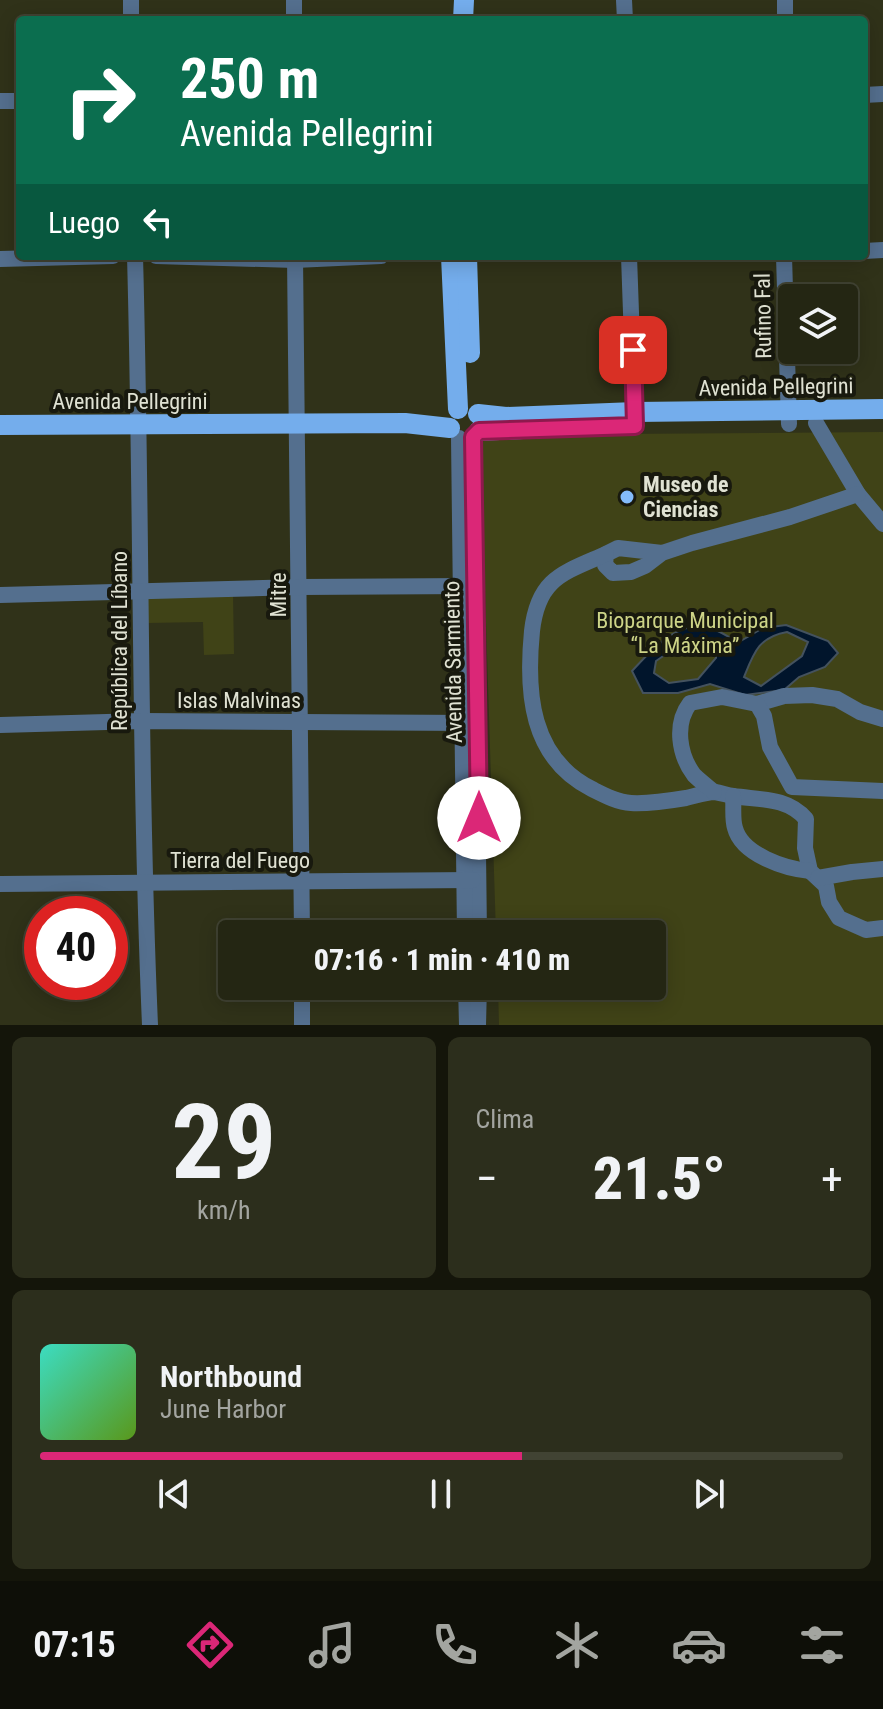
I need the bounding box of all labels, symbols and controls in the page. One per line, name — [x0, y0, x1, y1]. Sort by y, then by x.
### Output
text: 250 m — [180, 46, 319, 112]
icon: right — [48, 48, 152, 152]
text: Avenida Pellegrini — [180, 113, 434, 155]
icon: left — [136, 200, 180, 244]
text: Luego — [48, 205, 120, 240]
street label: Rufino Fal — [750, 273, 776, 359]
map controls — [778, 284, 858, 364]
button: layers — [778, 284, 858, 364]
pin — [599, 316, 667, 384]
icon: arrive — [611, 328, 655, 372]
street label: Avenida Pellegrini — [698, 373, 854, 401]
street label: Avenida Pellegrini — [52, 389, 208, 414]
place label: Museo de Ciencias — [643, 472, 728, 522]
marker: Museo de Ciencias — [618, 488, 636, 506]
street label: República del Líbano — [107, 551, 132, 731]
street label: Mitre — [266, 573, 291, 618]
street label: Avenida Sarmiento — [439, 581, 467, 743]
park label: Bioparque Municipal “La Máxima” — [596, 608, 774, 658]
street label: Islas Malvinas — [177, 688, 301, 713]
position arrow — [437, 776, 521, 860]
street label: Tierra del Fuego — [170, 848, 310, 873]
speed limit sign: 40 — [24, 896, 128, 1000]
text: 07:16 · 1 min · 410 m — [314, 942, 570, 977]
text: 29 — [171, 1082, 276, 1203]
text: Clima — [476, 1104, 534, 1134]
text: 21.5° — [593, 1143, 726, 1214]
text: − — [476, 1153, 498, 1205]
text: + — [821, 1153, 843, 1205]
text: km/h — [197, 1195, 251, 1225]
text: Northbound — [160, 1359, 302, 1394]
text: June Harbor — [160, 1394, 286, 1424]
icon: previous — [152, 1472, 196, 1516]
icon: pause — [419, 1472, 463, 1516]
icon: next — [687, 1472, 731, 1516]
icon: directions — [182, 1617, 238, 1673]
icon: music — [304, 1617, 360, 1673]
icon: phone — [427, 1617, 483, 1673]
icon: climate — [549, 1617, 605, 1673]
icon: car — [671, 1617, 727, 1673]
icon: filters — [794, 1617, 850, 1673]
text: 07:15 — [33, 1624, 116, 1666]

